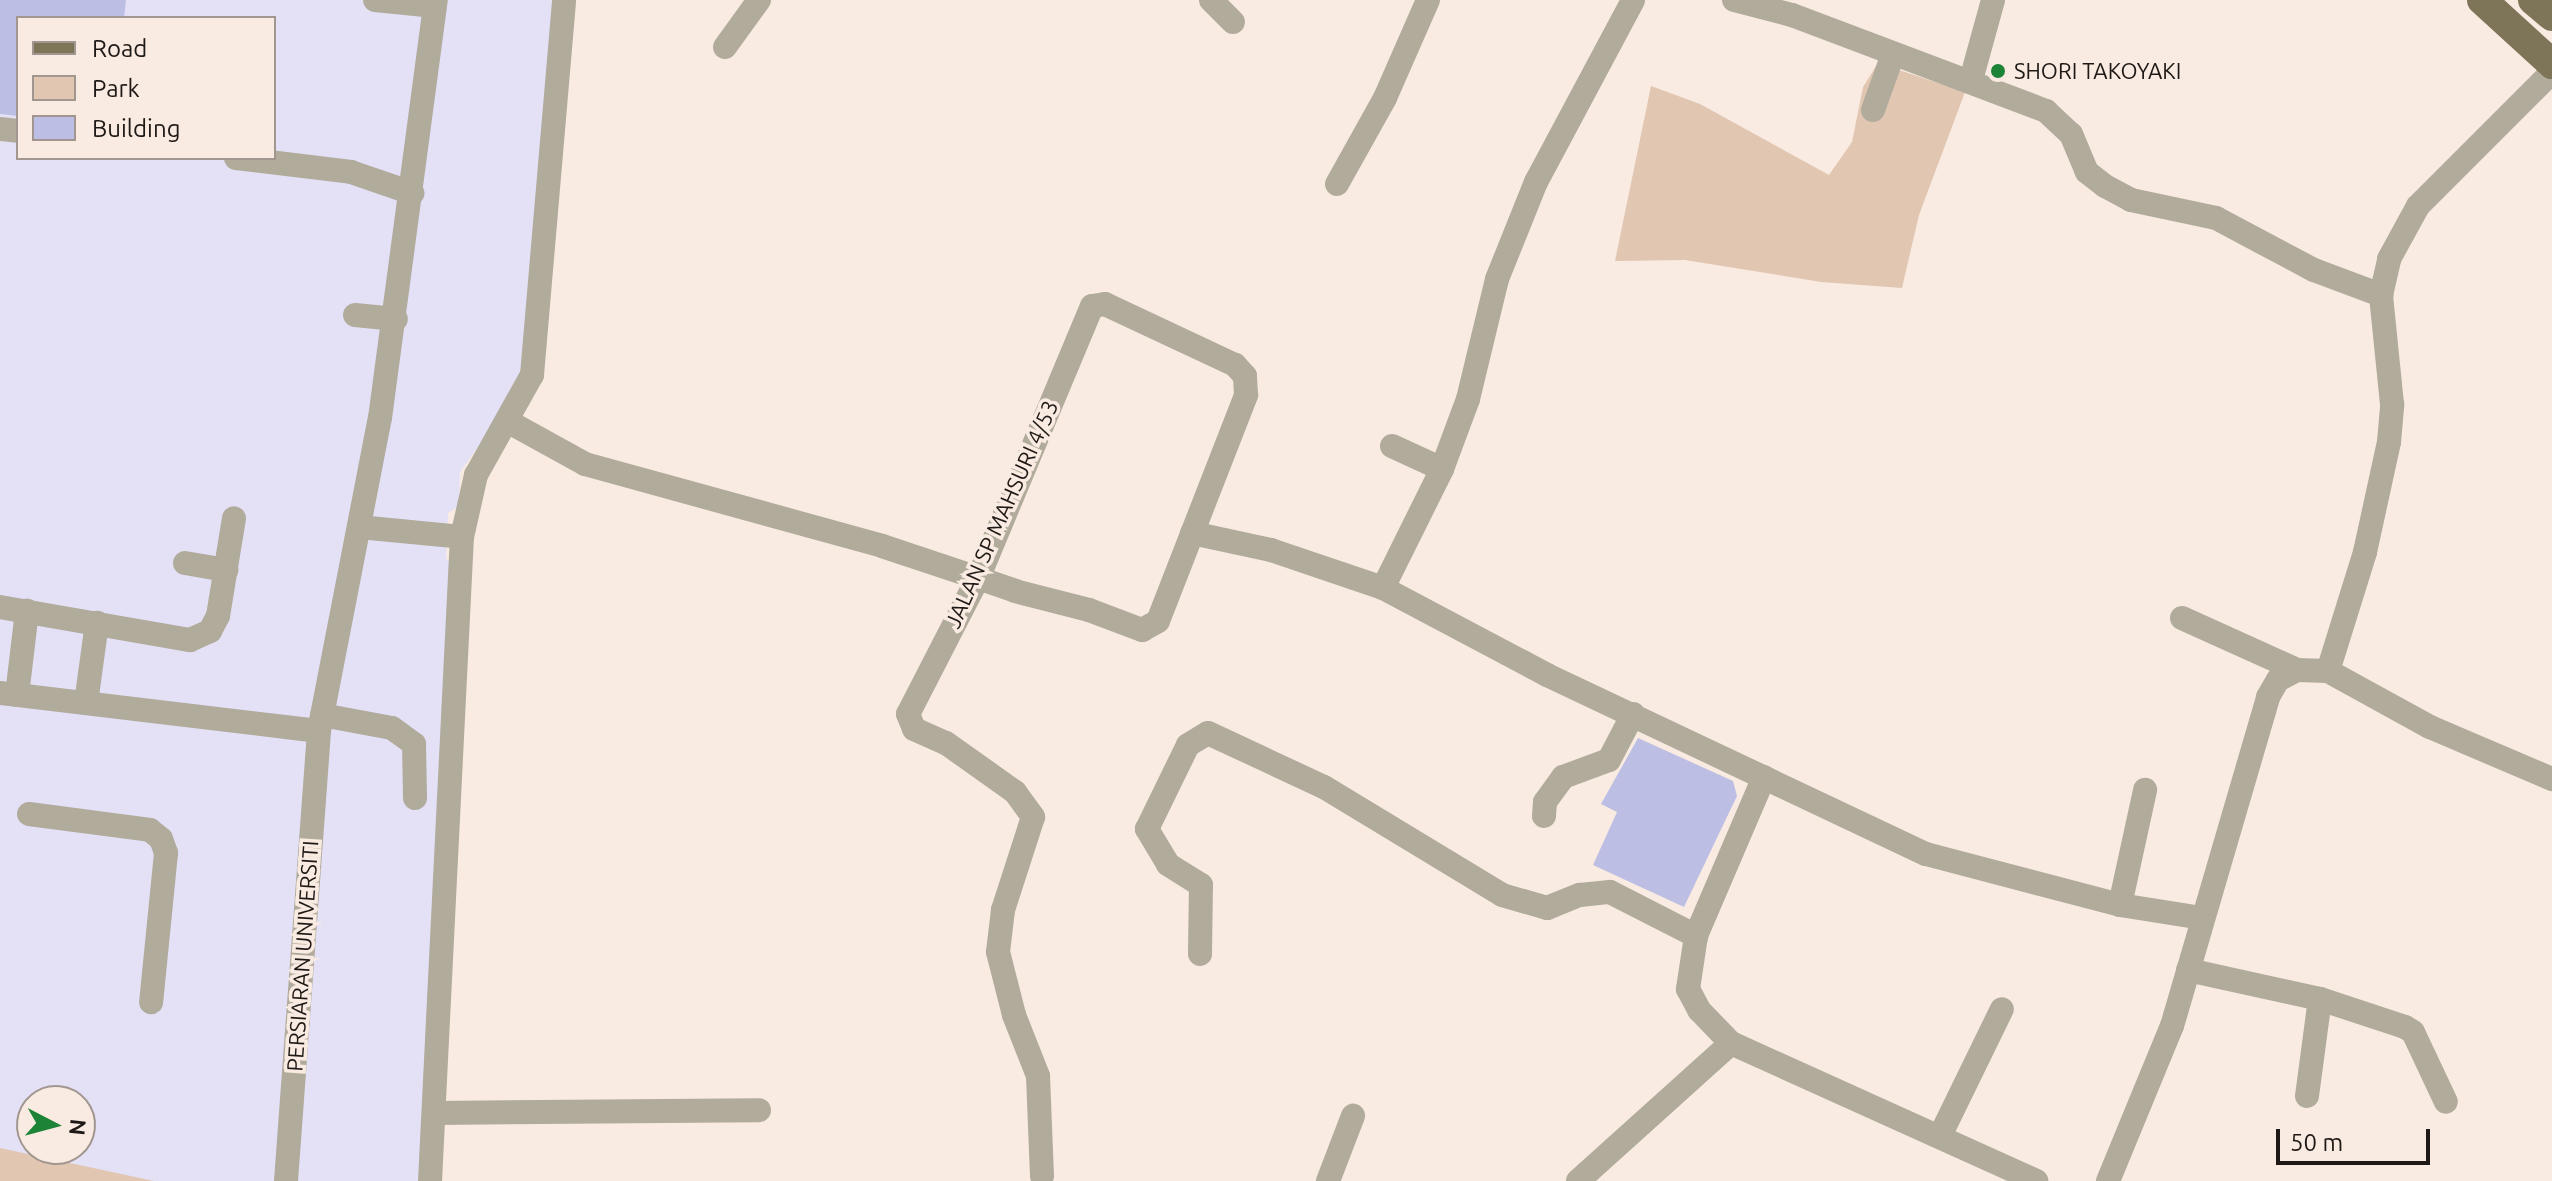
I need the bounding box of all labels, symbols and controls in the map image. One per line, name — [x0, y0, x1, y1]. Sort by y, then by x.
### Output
legend — [16, 16, 276, 160]
text: Road — [92, 35, 147, 62]
place label: SHORI TAKOYAKI — [2014, 58, 2181, 84]
marker: SHORI TAKOYAKI — [1989, 62, 2007, 80]
text: Park — [92, 75, 140, 102]
text: Building — [92, 115, 180, 142]
street label: JALAN SP MAHSURI 4/53 — [939, 396, 1063, 632]
street label: PERSIARAN UNIVERSITI — [281, 840, 323, 1072]
north arrow — [16, 1085, 96, 1165]
scale bar — [2280, 1113, 2434, 1163]
text: N — [65, 1118, 92, 1137]
text: 50 m — [2290, 1129, 2343, 1156]

